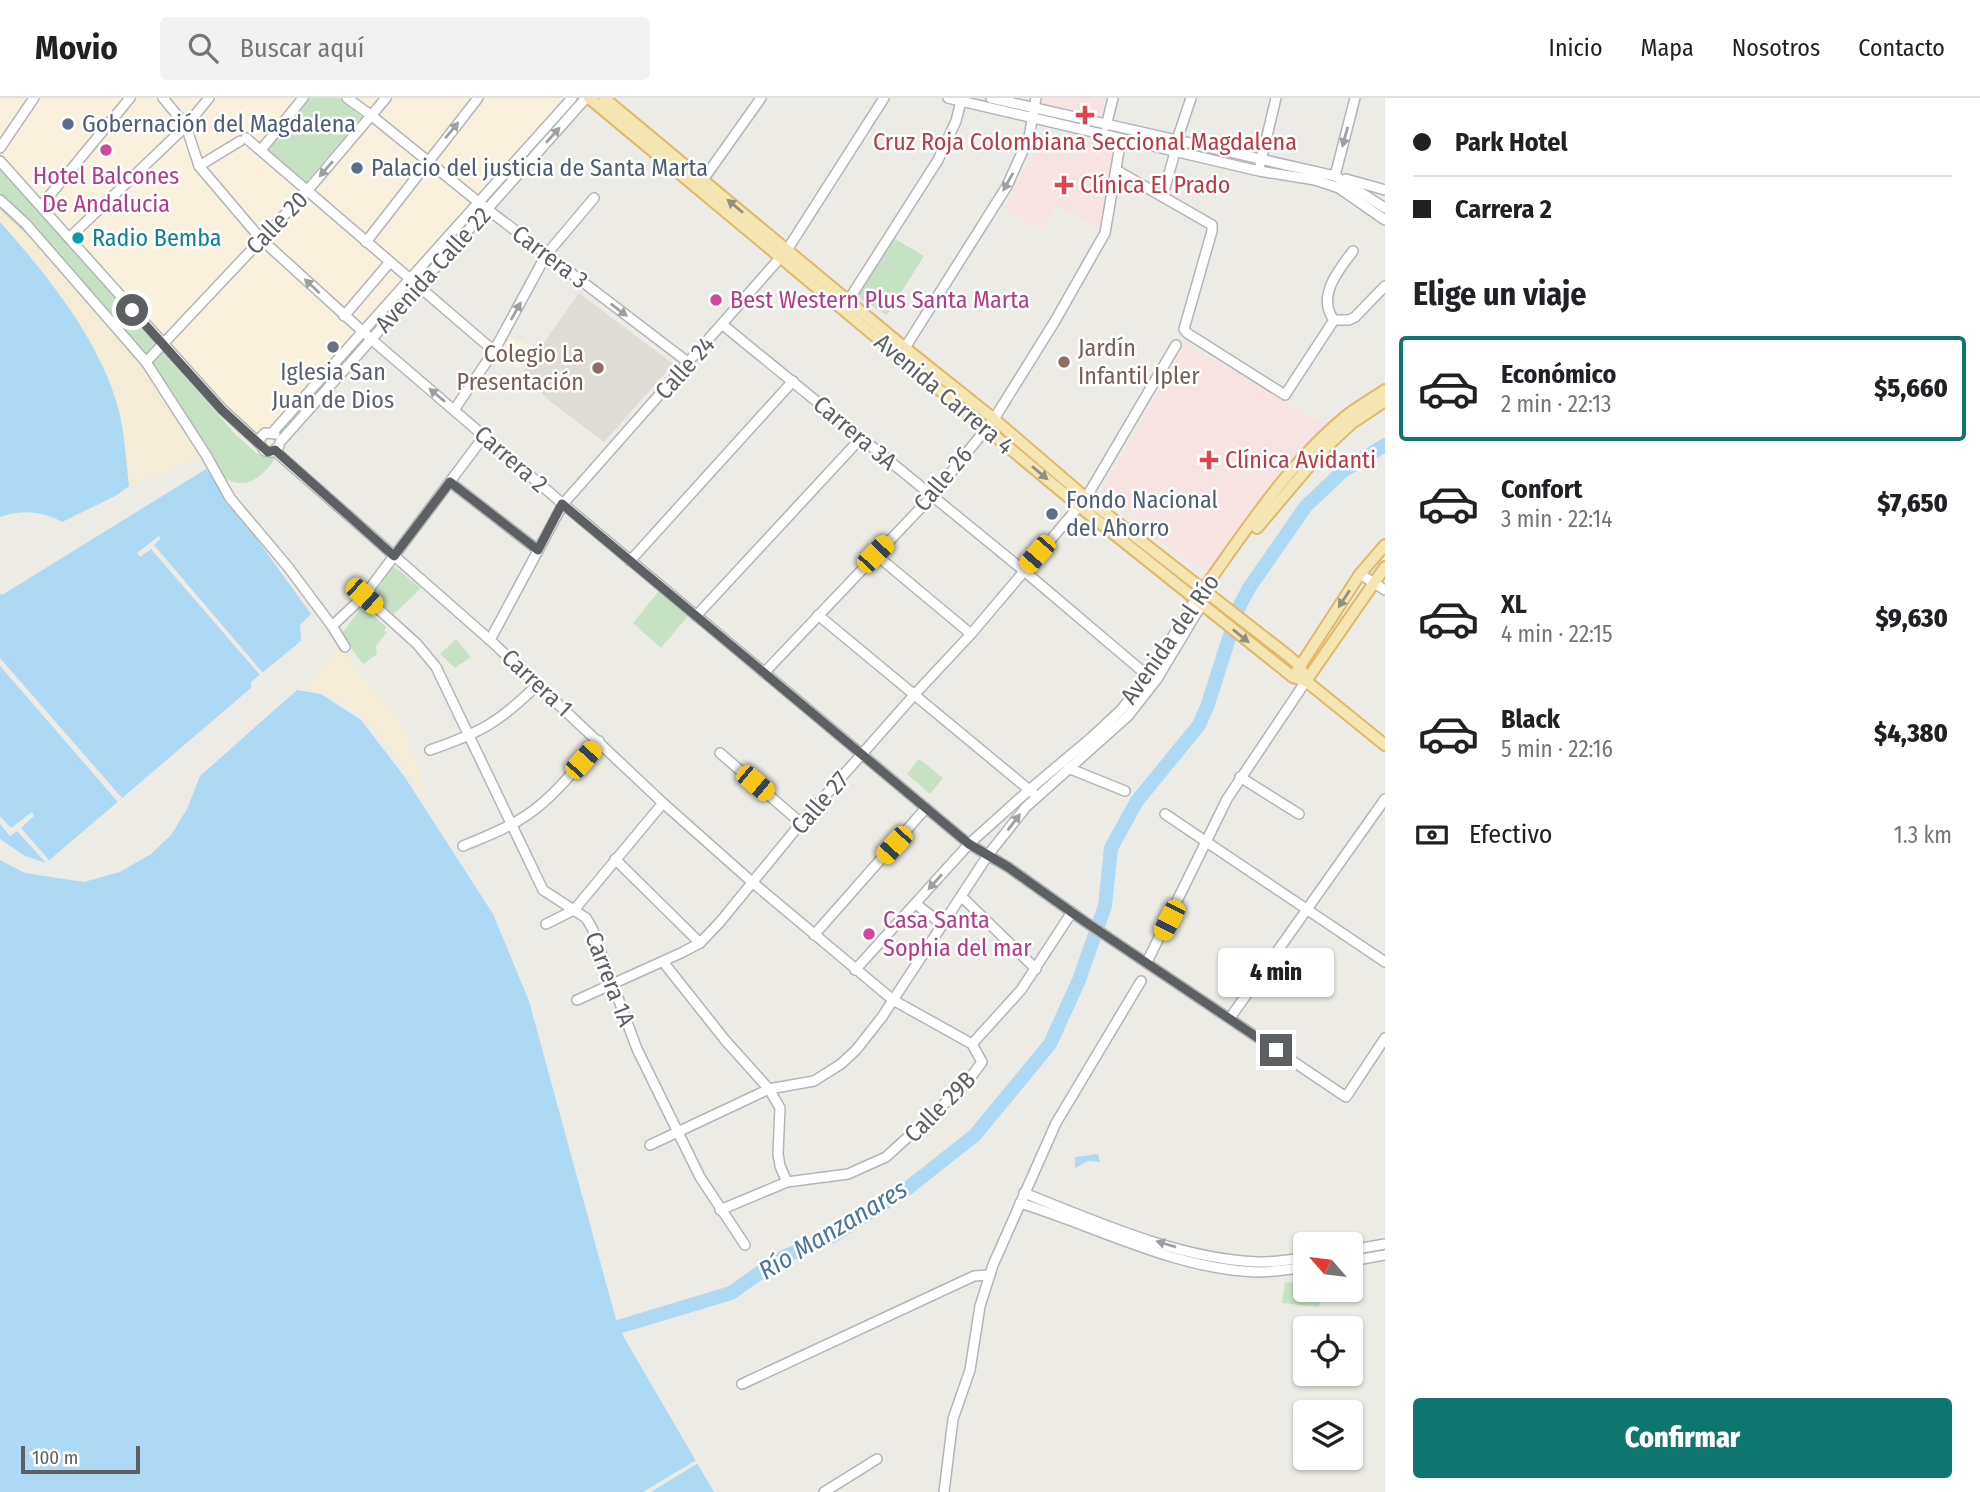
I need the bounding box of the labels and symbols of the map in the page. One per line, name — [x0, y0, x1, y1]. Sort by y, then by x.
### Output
marker: Cruz Roja Colombiana Seccional Magdalena — [1075, 105, 1095, 125]
place label: Gobernación del Magdalena — [82, 110, 356, 138]
marker: Gobernación del Magdalena — [60, 116, 76, 132]
one-way arrow — [445, 121, 460, 139]
one-way arrow — [545, 126, 561, 144]
one-way arrow — [1339, 126, 1350, 148]
place label: Cruz Roja Colombiana Seccional Magdalena — [873, 128, 1297, 156]
marker: Hotel Balcones De Andalucia — [98, 142, 114, 158]
place label: Palacio del justicia de Santa Marta — [371, 154, 708, 182]
one-way arrow — [318, 160, 334, 178]
marker: Palacio del justicia de Santa Marta — [349, 160, 365, 176]
place label: Hotel Balcones De Andalucia — [33, 162, 179, 218]
place label: Clínica El Prado — [1080, 171, 1230, 199]
one-way arrow — [1003, 172, 1014, 192]
marker: Clínica El Prado — [1054, 175, 1074, 195]
street label: Calle 20 — [240, 186, 314, 260]
one-way arrow — [726, 199, 743, 214]
street label: Avenida Calle 22 — [369, 202, 497, 338]
street label: Carrera 3 — [507, 219, 593, 295]
place label: Radio Bemba — [92, 224, 222, 252]
marker: Radio Bemba — [70, 230, 86, 246]
one-way arrow — [303, 278, 321, 294]
place label: Best Western Plus Santa Marta — [730, 286, 1030, 314]
marker: Best Western Plus Santa Marta — [708, 292, 724, 308]
route start — [116, 294, 148, 326]
one-way arrow — [510, 301, 522, 320]
one-way arrow — [610, 303, 629, 317]
street label: Avenida Carrera 4 — [869, 328, 1019, 460]
street label: Calle 24 — [649, 331, 721, 405]
place label: Jardín Infantil Ipler — [1078, 334, 1200, 390]
marker: Iglesia San Juan de Dios — [325, 339, 341, 355]
place label: Colegio La Presentación — [457, 340, 584, 396]
marker: Jardín Infantil Ipler — [1056, 354, 1072, 370]
place label: Iglesia San Juan de Dios — [272, 358, 394, 414]
marker: Colegio La Presentación — [590, 360, 606, 376]
one-way arrow — [428, 387, 446, 403]
street label: Carrera 3A — [808, 390, 903, 476]
street label: Carrera 2 — [469, 420, 553, 498]
street label: Calle 26 — [908, 441, 978, 517]
place label: Clínica Avidanti — [1225, 446, 1376, 474]
marker: Clínica Avidanti — [1199, 450, 1219, 470]
one-way arrow — [1031, 466, 1049, 481]
place label: Fondo Nacional del Ahorro — [1066, 486, 1218, 542]
marker: Fondo Nacional del Ahorro — [1044, 506, 1060, 522]
car — [1016, 531, 1059, 577]
car — [853, 532, 898, 576]
street label: Avenida del Río — [1115, 569, 1225, 709]
car — [342, 574, 387, 618]
one-way arrow — [1337, 590, 1351, 608]
one-way arrow — [1233, 628, 1250, 643]
street label: Carrera 1 — [496, 643, 578, 723]
car — [562, 737, 605, 783]
car — [733, 761, 778, 805]
street label: Calle 27 — [785, 766, 855, 840]
one-way arrow — [1006, 814, 1021, 832]
car — [873, 822, 916, 868]
one-way arrow — [927, 873, 943, 891]
car — [1151, 897, 1188, 943]
place label: Casa Santa Sophia del mar — [883, 906, 1032, 962]
marker: Casa Santa Sophia del mar — [861, 926, 877, 942]
street label: Carrera 1A — [579, 928, 641, 1030]
callout: 4 min — [1218, 948, 1334, 998]
route end — [1260, 1034, 1292, 1066]
street label: Calle 29B — [899, 1066, 981, 1148]
water label: Río Manzanares — [753, 1173, 913, 1287]
north arrow — [1293, 1232, 1363, 1302]
one-way arrow — [1155, 1239, 1176, 1249]
scale bar — [21, 1443, 140, 1475]

